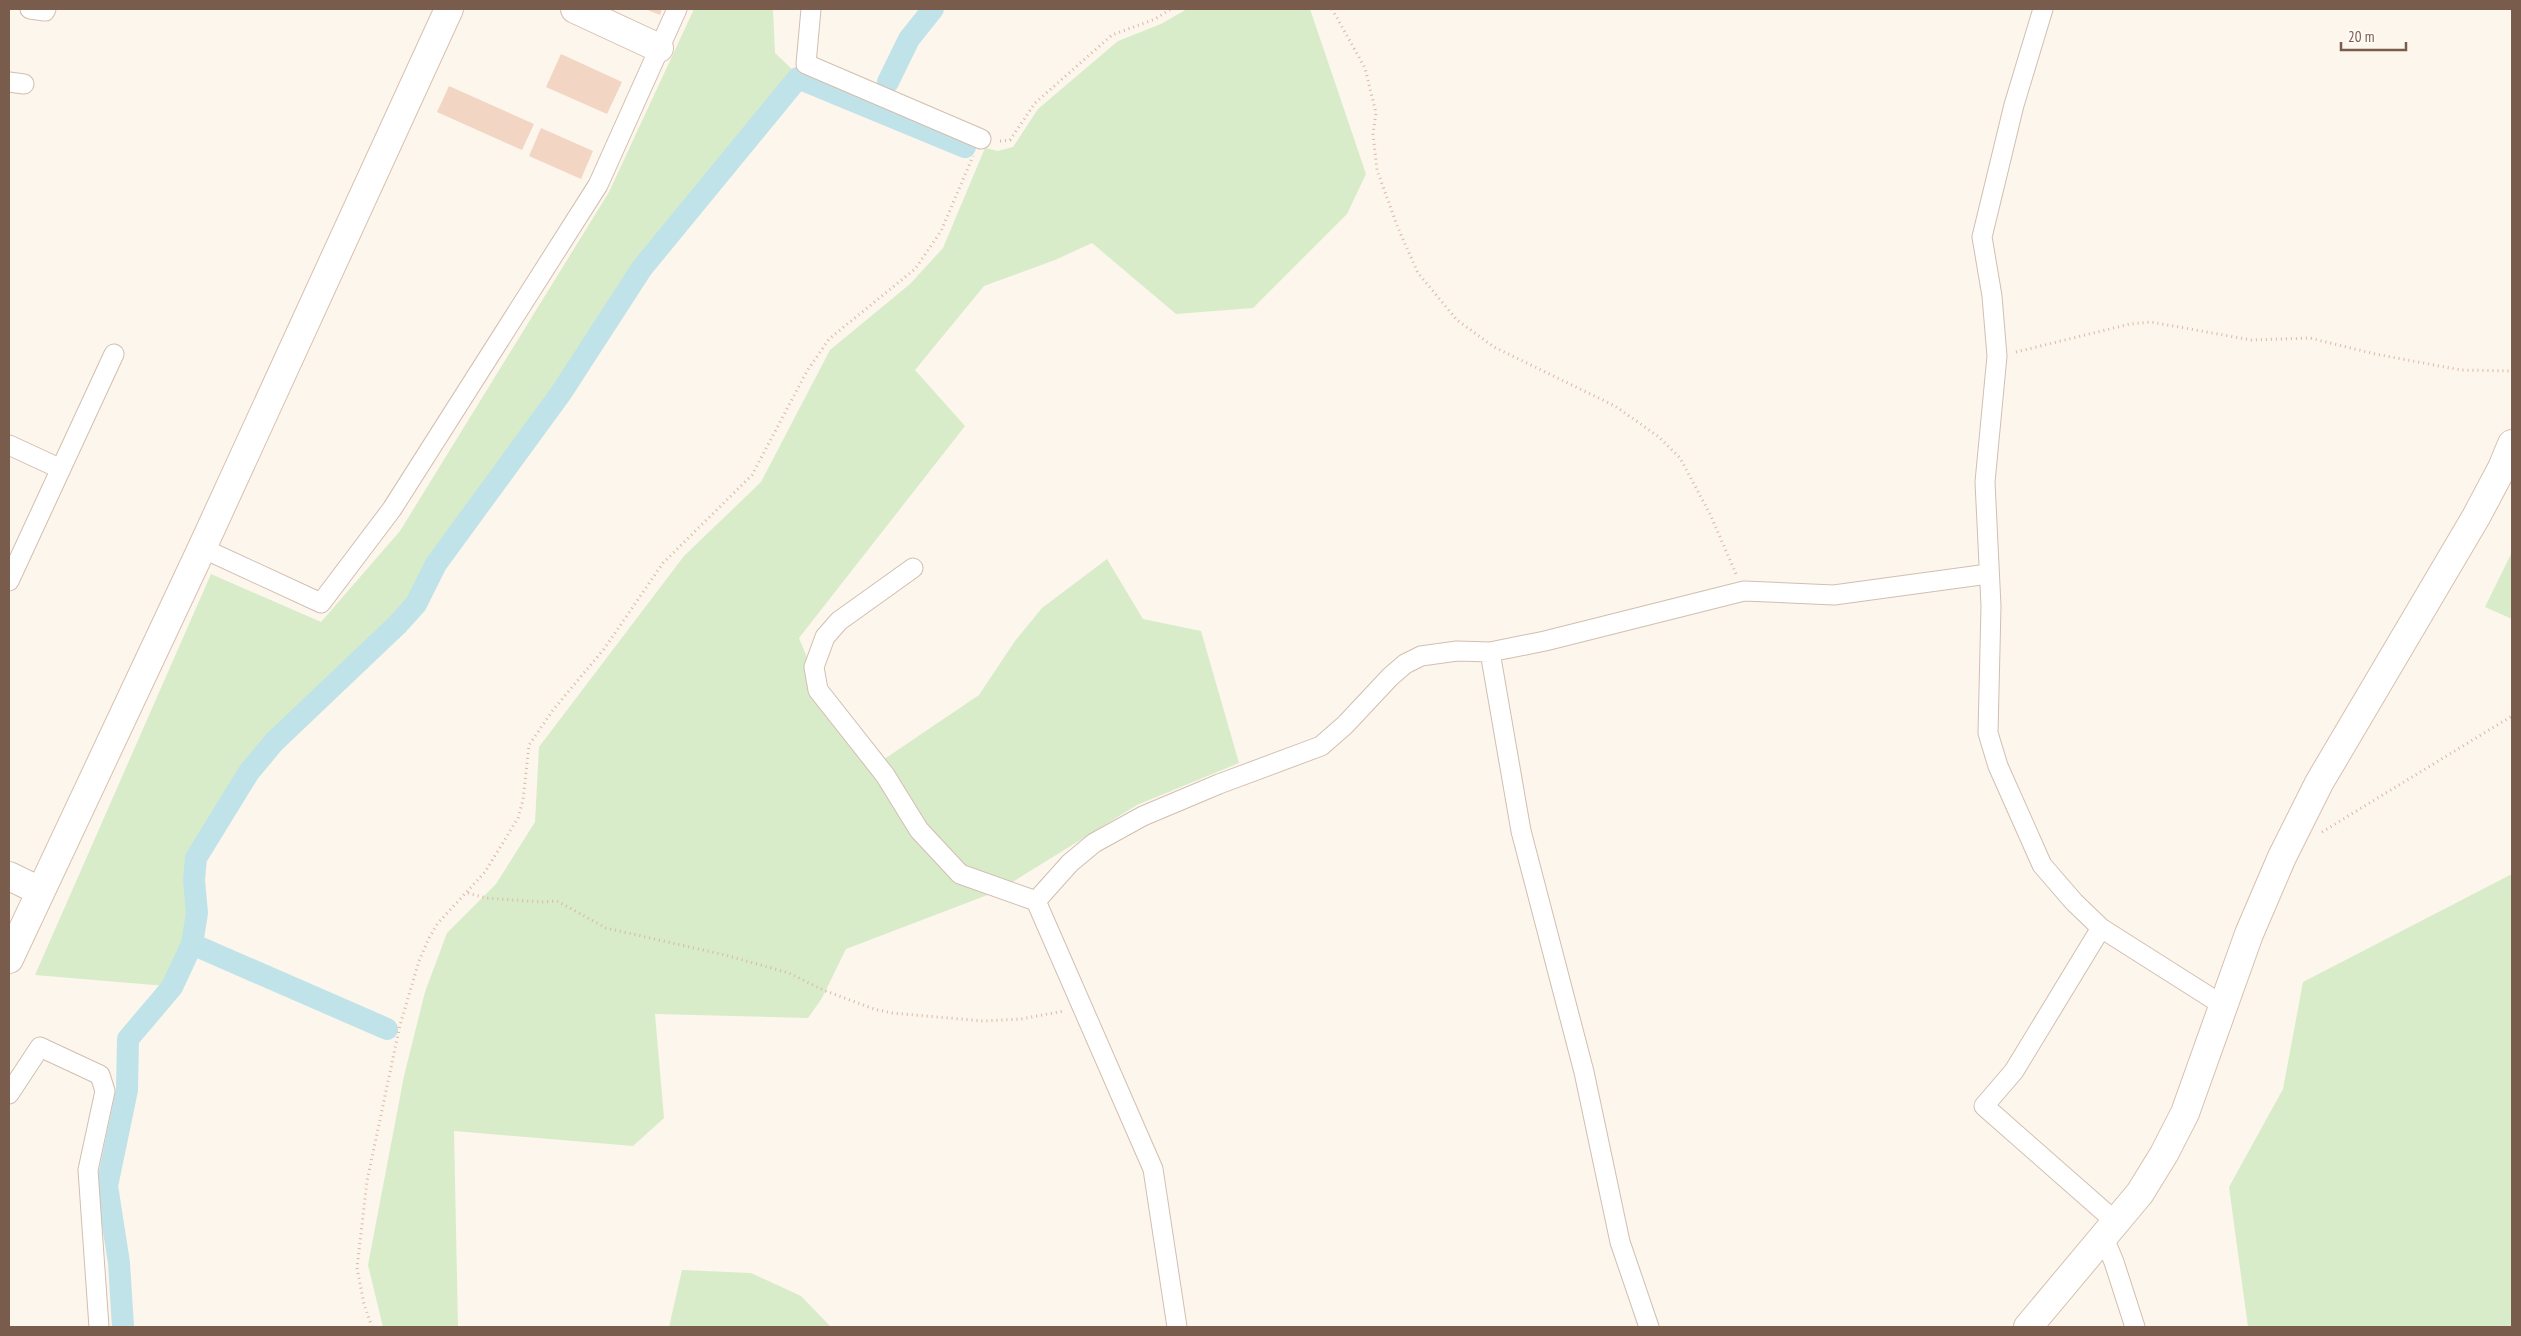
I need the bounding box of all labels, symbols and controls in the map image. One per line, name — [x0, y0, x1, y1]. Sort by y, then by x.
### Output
scale bar — [2341, 20, 2406, 52]
text: 20 m — [2348, 27, 2374, 46]

